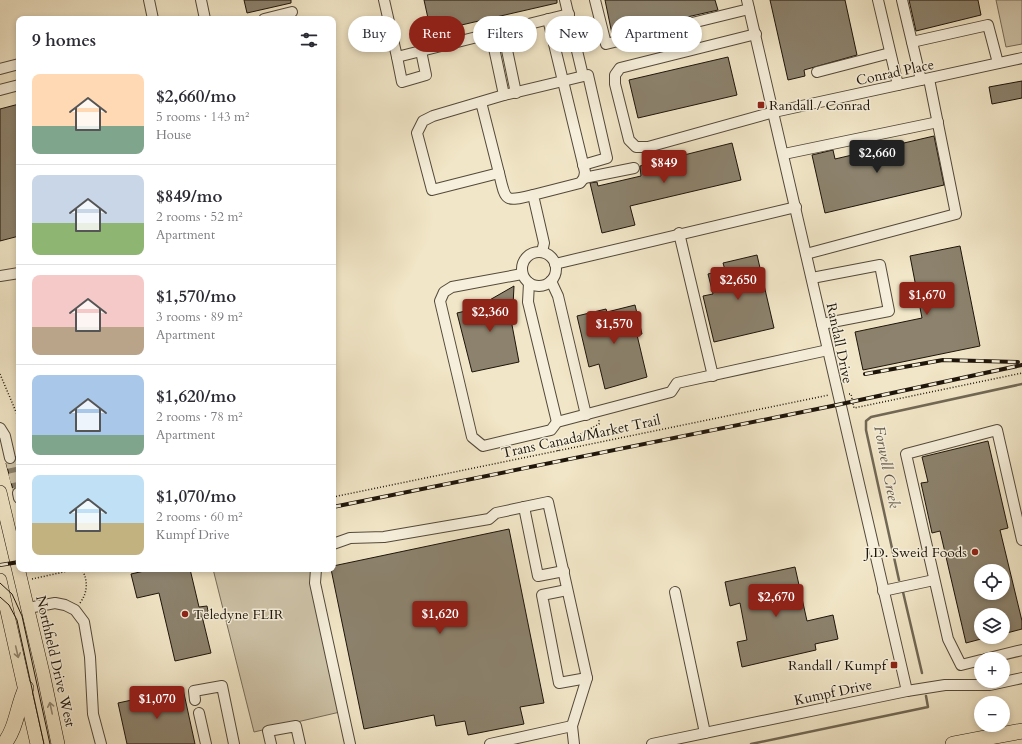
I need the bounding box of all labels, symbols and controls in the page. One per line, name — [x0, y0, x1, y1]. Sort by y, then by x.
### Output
chip: Buy — [348, 16, 401, 52]
chip: Rent — [409, 16, 465, 52]
chip: Filters — [473, 16, 537, 52]
chip: New — [545, 16, 603, 52]
chip: Apartment — [611, 16, 702, 52]
text: 9 homes — [32, 29, 96, 52]
icon: filters — [298, 29, 320, 51]
street label: Conrad Place — [854, 55, 936, 90]
text: $2,660/mo — [156, 85, 236, 108]
icon: home — [64, 90, 112, 138]
place label: Randall / Conrad — [769, 96, 871, 115]
marker: Randall / Conrad — [756, 100, 766, 110]
text: 5 rooms · 143 m² — [156, 108, 249, 126]
text: House — [156, 126, 191, 144]
pin: $2,660 — [844, 140, 910, 174]
text: $2,660 — [858, 144, 896, 162]
pin: $849 — [640, 150, 688, 184]
text: $849 — [651, 154, 677, 172]
text: $849/mo — [156, 185, 222, 208]
icon: home — [64, 191, 112, 239]
text: 2 rooms · 52 m² — [156, 208, 243, 226]
text: Apartment — [156, 226, 215, 244]
pin: $2,650 — [705, 267, 771, 301]
text: $2,650 — [719, 271, 757, 289]
pin: $1,670 — [894, 282, 960, 316]
text: $1,570/mo — [156, 285, 236, 308]
text: $1,670 — [908, 286, 946, 304]
icon: home — [64, 291, 112, 339]
pin: $2,360 — [457, 299, 523, 333]
street label: Randall Drive — [822, 301, 857, 385]
text: $2,360 — [471, 303, 509, 321]
text: 3 rooms · 89 m² — [156, 308, 243, 326]
pin: $1,570 — [581, 311, 647, 345]
text: $1,570 — [595, 315, 633, 333]
text: Apartment — [156, 326, 215, 344]
text: $1,620/mo — [156, 385, 236, 408]
icon: home — [64, 391, 112, 439]
text: 2 rooms · 78 m² — [156, 408, 243, 426]
street label: Trans Canada/Market Trail — [500, 410, 663, 463]
water label: Forwell Creek — [869, 424, 905, 510]
text: Apartment — [156, 426, 215, 444]
text: $1,070/mo — [156, 485, 236, 508]
icon: home — [64, 491, 112, 539]
text: 2 rooms · 60 m² — [156, 508, 243, 526]
text: Kumpf Drive — [156, 526, 230, 544]
place label: J.D. Sweid Foods — [863, 543, 967, 562]
marker: J.D. Sweid Foods — [970, 547, 980, 557]
map controls — [974, 564, 1010, 732]
button: locate — [974, 564, 1010, 600]
pin: $2,670 — [743, 584, 809, 618]
text: $2,670 — [757, 588, 795, 606]
street label: Northfield Drive West — [31, 594, 80, 729]
pin: $1,620 — [407, 601, 473, 635]
place label: Teledyne FLIR — [193, 605, 284, 624]
text: $1,620 — [421, 605, 459, 623]
button: layers — [974, 608, 1010, 644]
marker: Teledyne FLIR — [180, 609, 190, 619]
one-way arrow — [14, 645, 21, 658]
button: + — [974, 652, 1010, 688]
place label: Randall / Kumpf — [788, 656, 889, 675]
marker: Randall / Kumpf — [889, 660, 899, 670]
street label: Kumpf Drive — [792, 675, 874, 710]
pin: $1,070 — [124, 686, 190, 720]
text: $1,070 — [138, 690, 176, 708]
button: − — [974, 696, 1010, 732]
one-way arrow — [46, 702, 54, 715]

